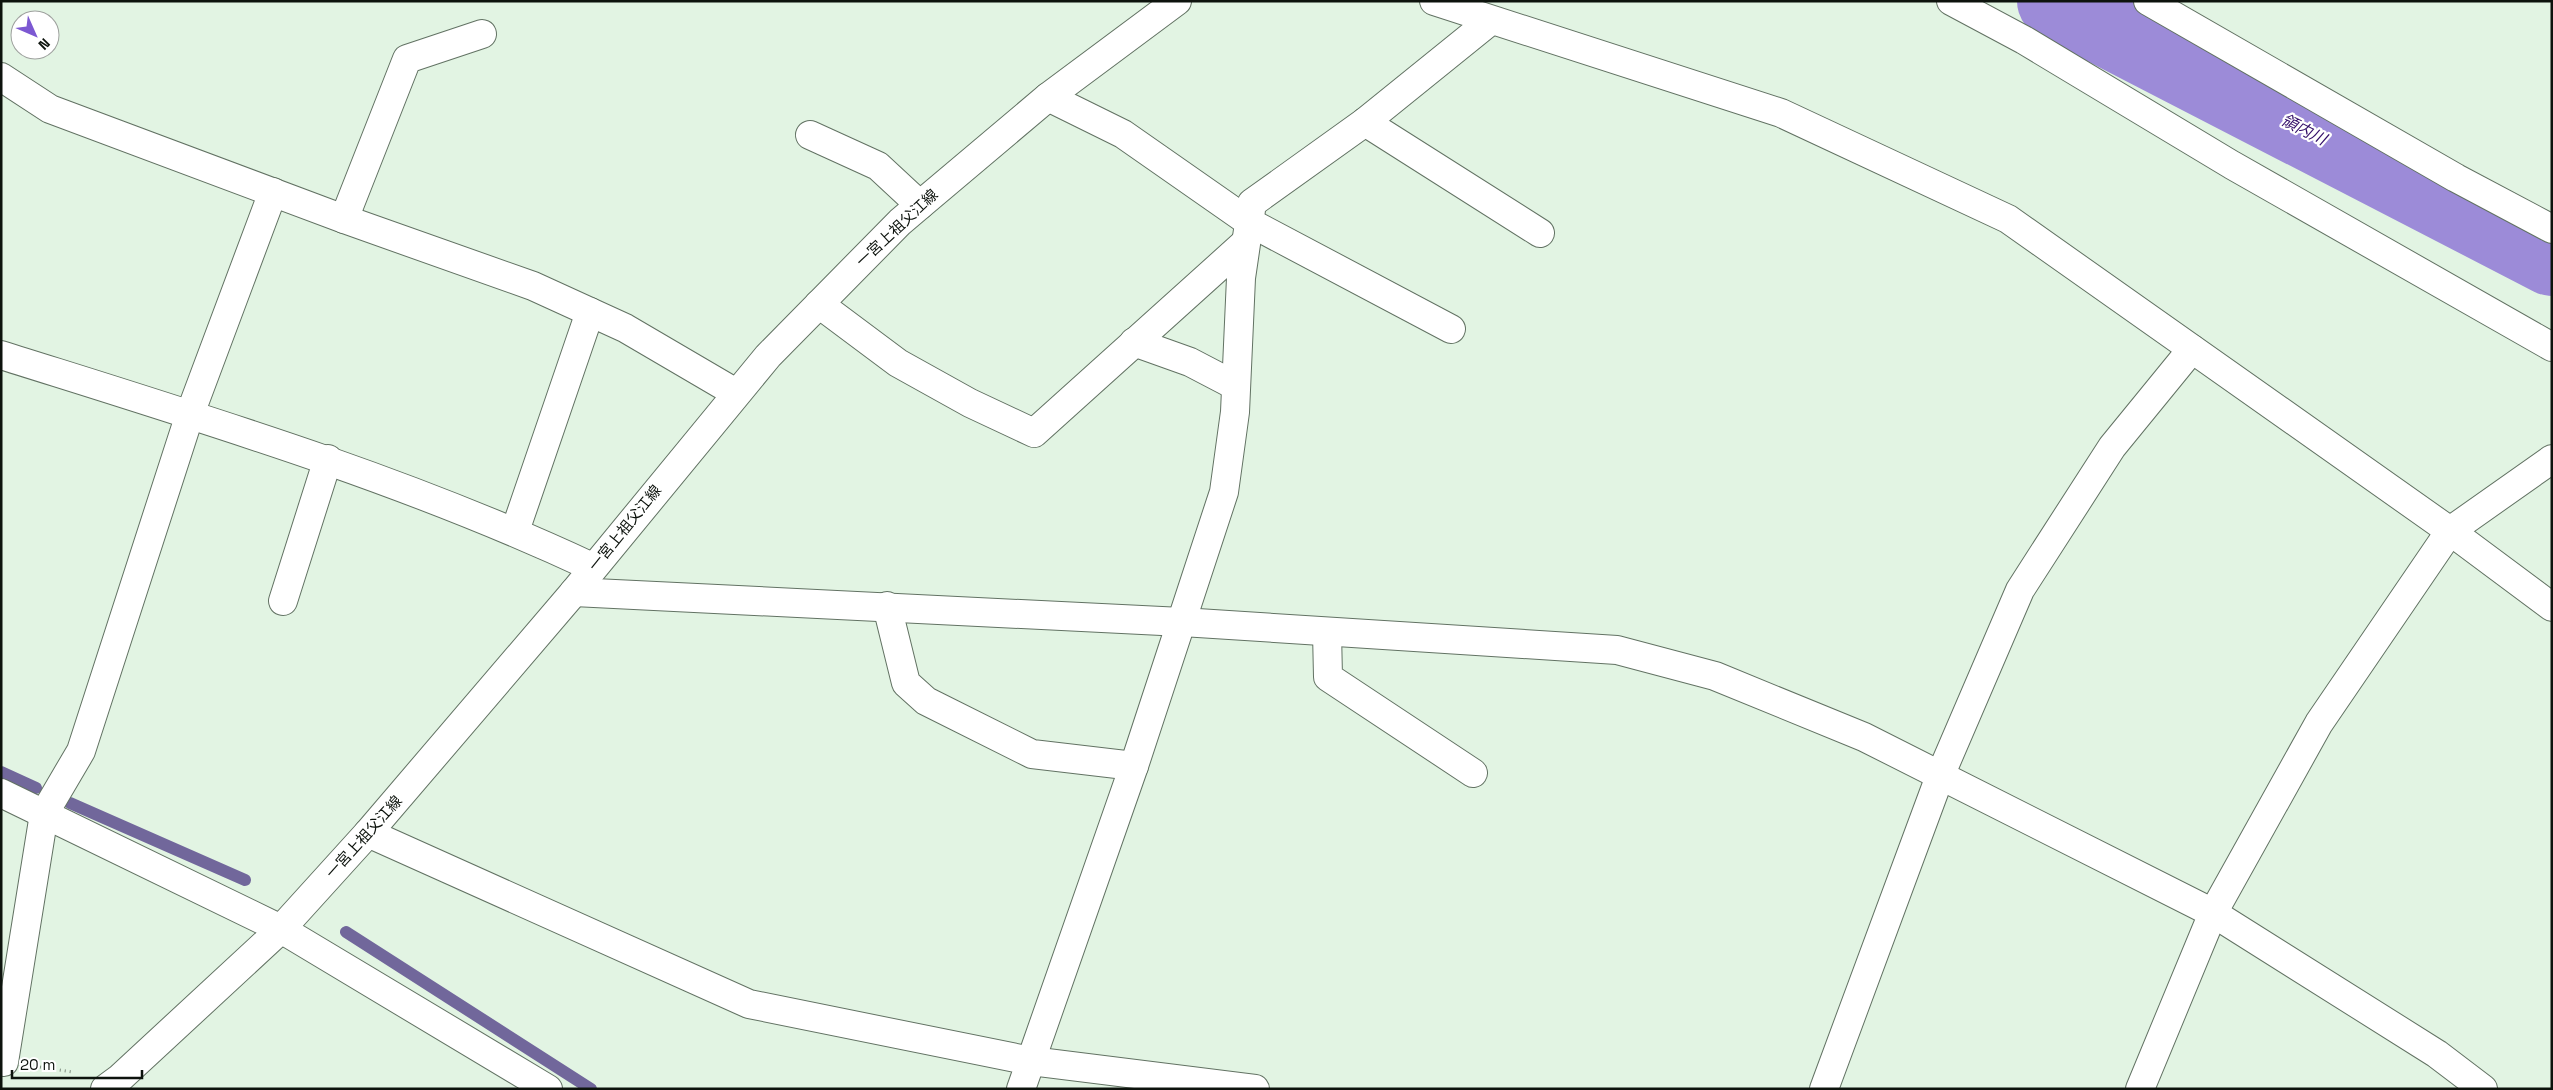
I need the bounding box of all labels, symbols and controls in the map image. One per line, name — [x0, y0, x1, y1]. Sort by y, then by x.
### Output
north arrow — [10, 10, 60, 60]
text: N — [35, 35, 54, 54]
water label: 領内川 — [2278, 109, 2332, 151]
street label: 一宮上祖父江線 — [852, 185, 942, 270]
street label: 一宮上祖父江線 — [584, 481, 665, 574]
street label: 一宮上祖父江線 — [321, 791, 406, 882]
scale bar — [12, 1048, 142, 1080]
text: 20 m — [20, 1055, 55, 1074]

